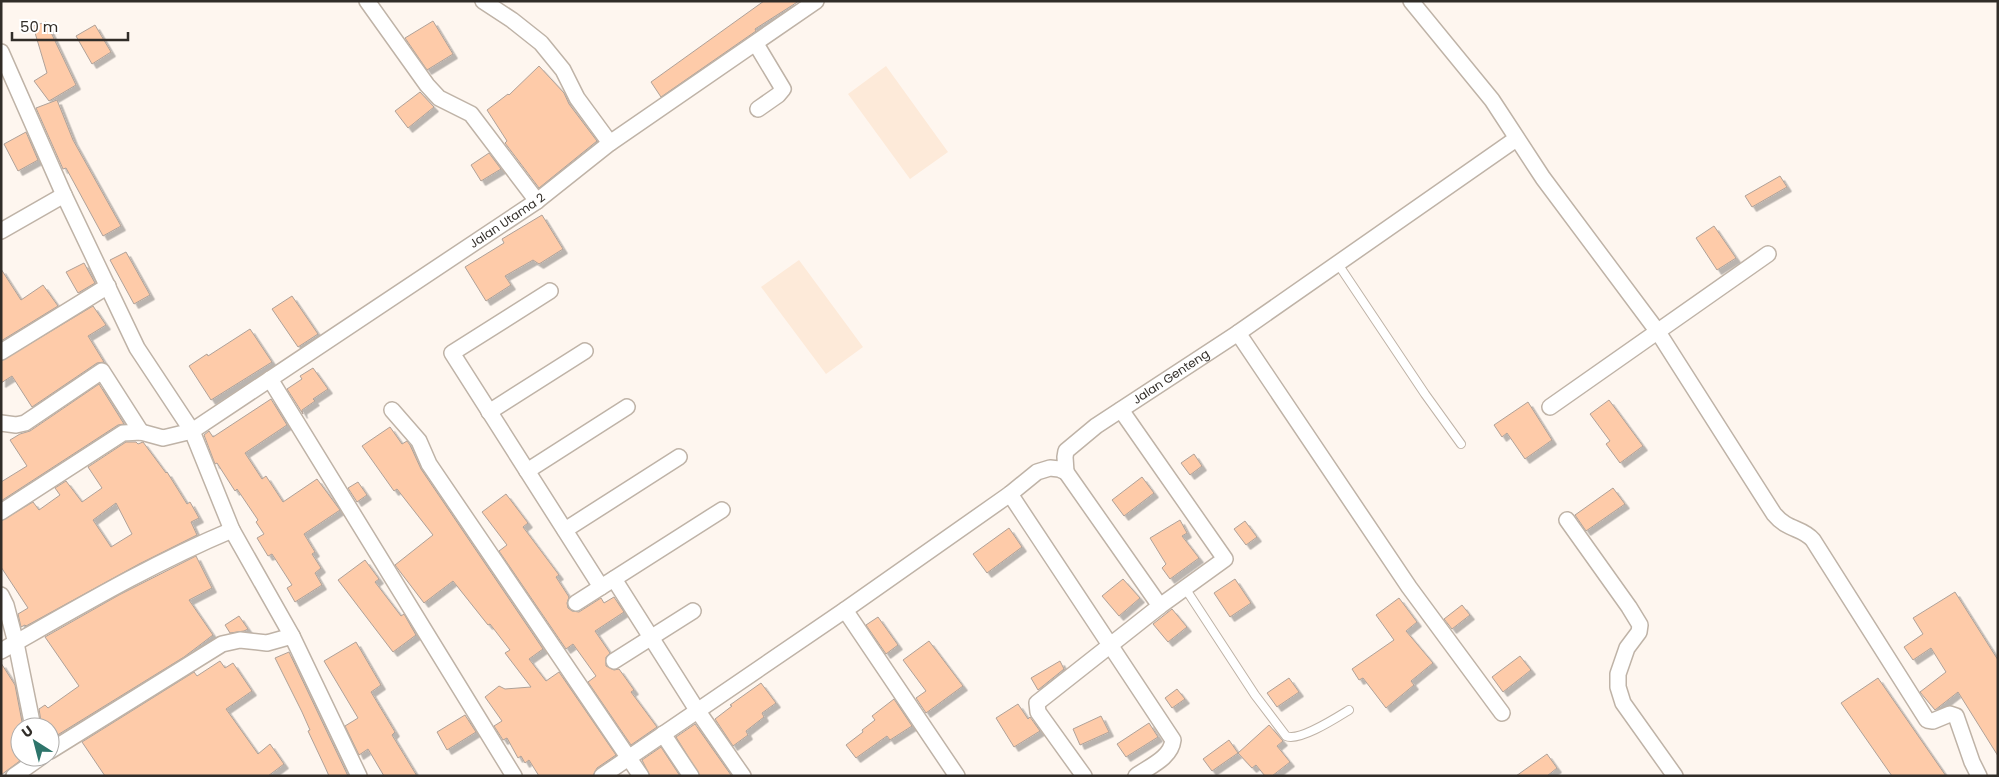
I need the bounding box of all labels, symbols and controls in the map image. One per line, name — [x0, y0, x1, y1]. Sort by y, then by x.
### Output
scale bar — [12, 10, 129, 42]
text: 50 m — [20, 16, 58, 37]
street label: Jalan Utama 2 — [466, 189, 548, 252]
street label: Jalan Genteng — [1129, 345, 1213, 408]
north arrow — [10, 717, 60, 767]
text: U — [17, 720, 37, 742]

